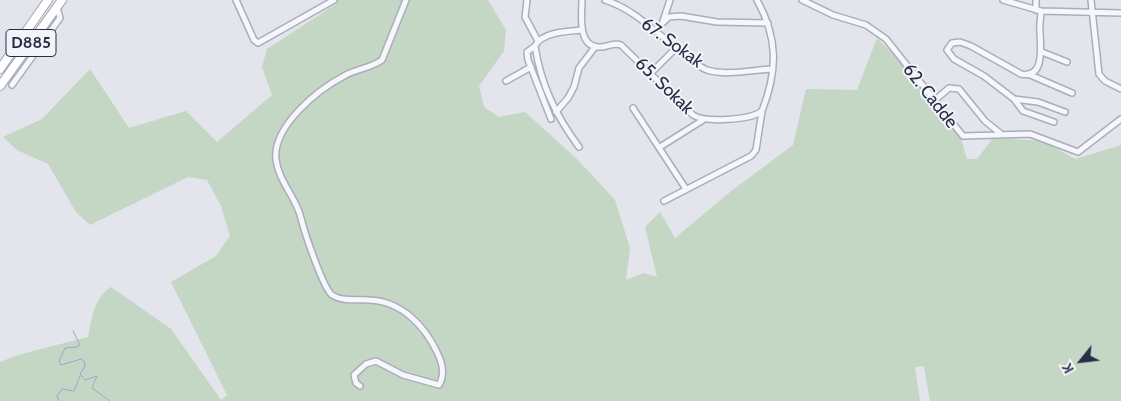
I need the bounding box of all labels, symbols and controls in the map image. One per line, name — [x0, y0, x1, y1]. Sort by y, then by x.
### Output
street label: 67. Sokak — [637, 13, 707, 73]
road number: D885 — [6, 29, 56, 56]
street label: 65. Sokak — [630, 53, 698, 119]
street label: 62. Cadde — [898, 59, 962, 133]
north arrow — [1056, 336, 1106, 386]
text: K — [1058, 360, 1078, 376]

